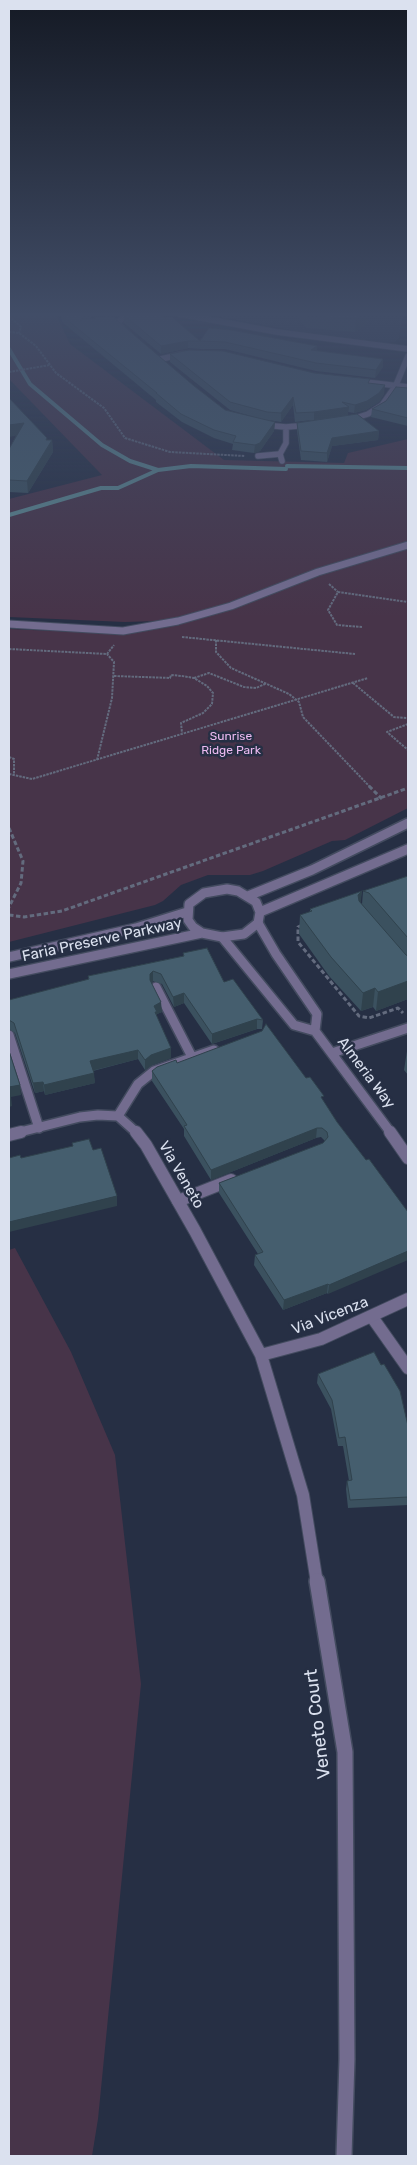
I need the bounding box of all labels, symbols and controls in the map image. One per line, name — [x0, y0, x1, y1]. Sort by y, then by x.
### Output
park label: Sunrise Ridge Park — [201, 730, 261, 758]
street label: Faria Preserve Parkway — [21, 914, 183, 966]
street label: Almeria Way — [333, 1034, 399, 1112]
street label: Via Veneto — [155, 1138, 207, 1212]
street label: Via Vicenza — [289, 1293, 371, 1339]
street label: Veneto Court — [301, 1668, 335, 1780]

